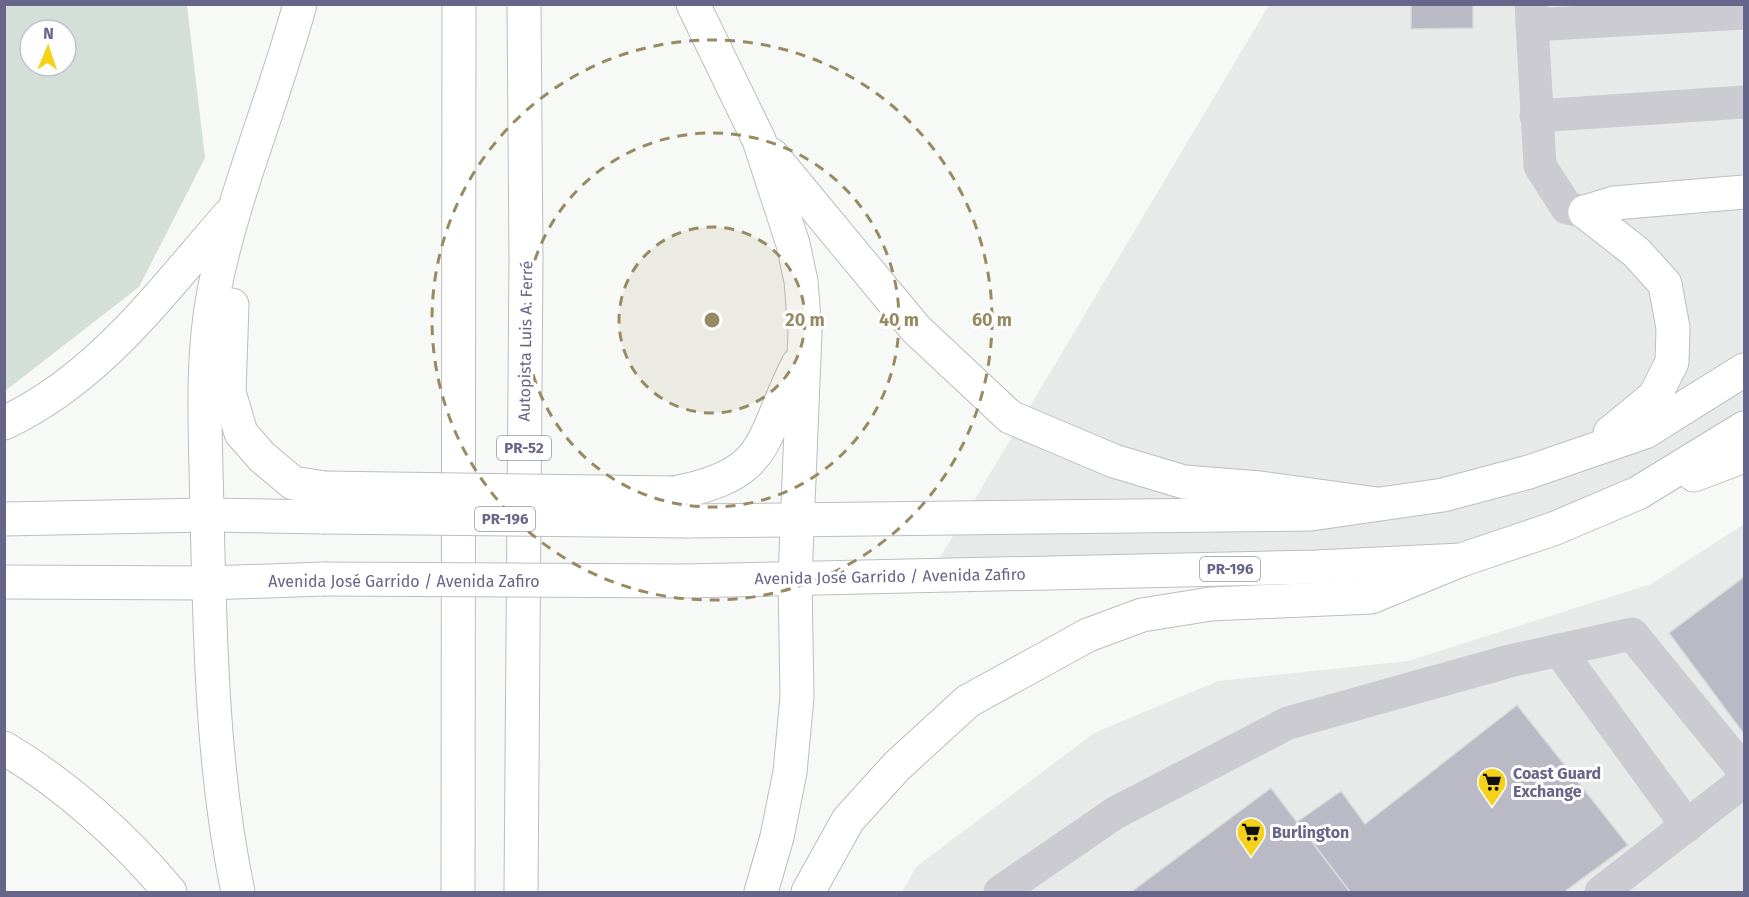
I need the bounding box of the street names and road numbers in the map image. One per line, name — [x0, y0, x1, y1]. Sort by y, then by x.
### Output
street label: Autopista Luis A. Ferré — [515, 261, 536, 421]
road number: PR-52 — [497, 436, 551, 460]
road number: PR-196 — [475, 507, 535, 531]
road number: PR-196 — [1200, 557, 1260, 581]
street label: Avenida José Garrido / Avenida Zafiro — [754, 565, 1026, 588]
street label: Avenida José Garrido / Avenida Zafiro — [268, 572, 540, 591]

